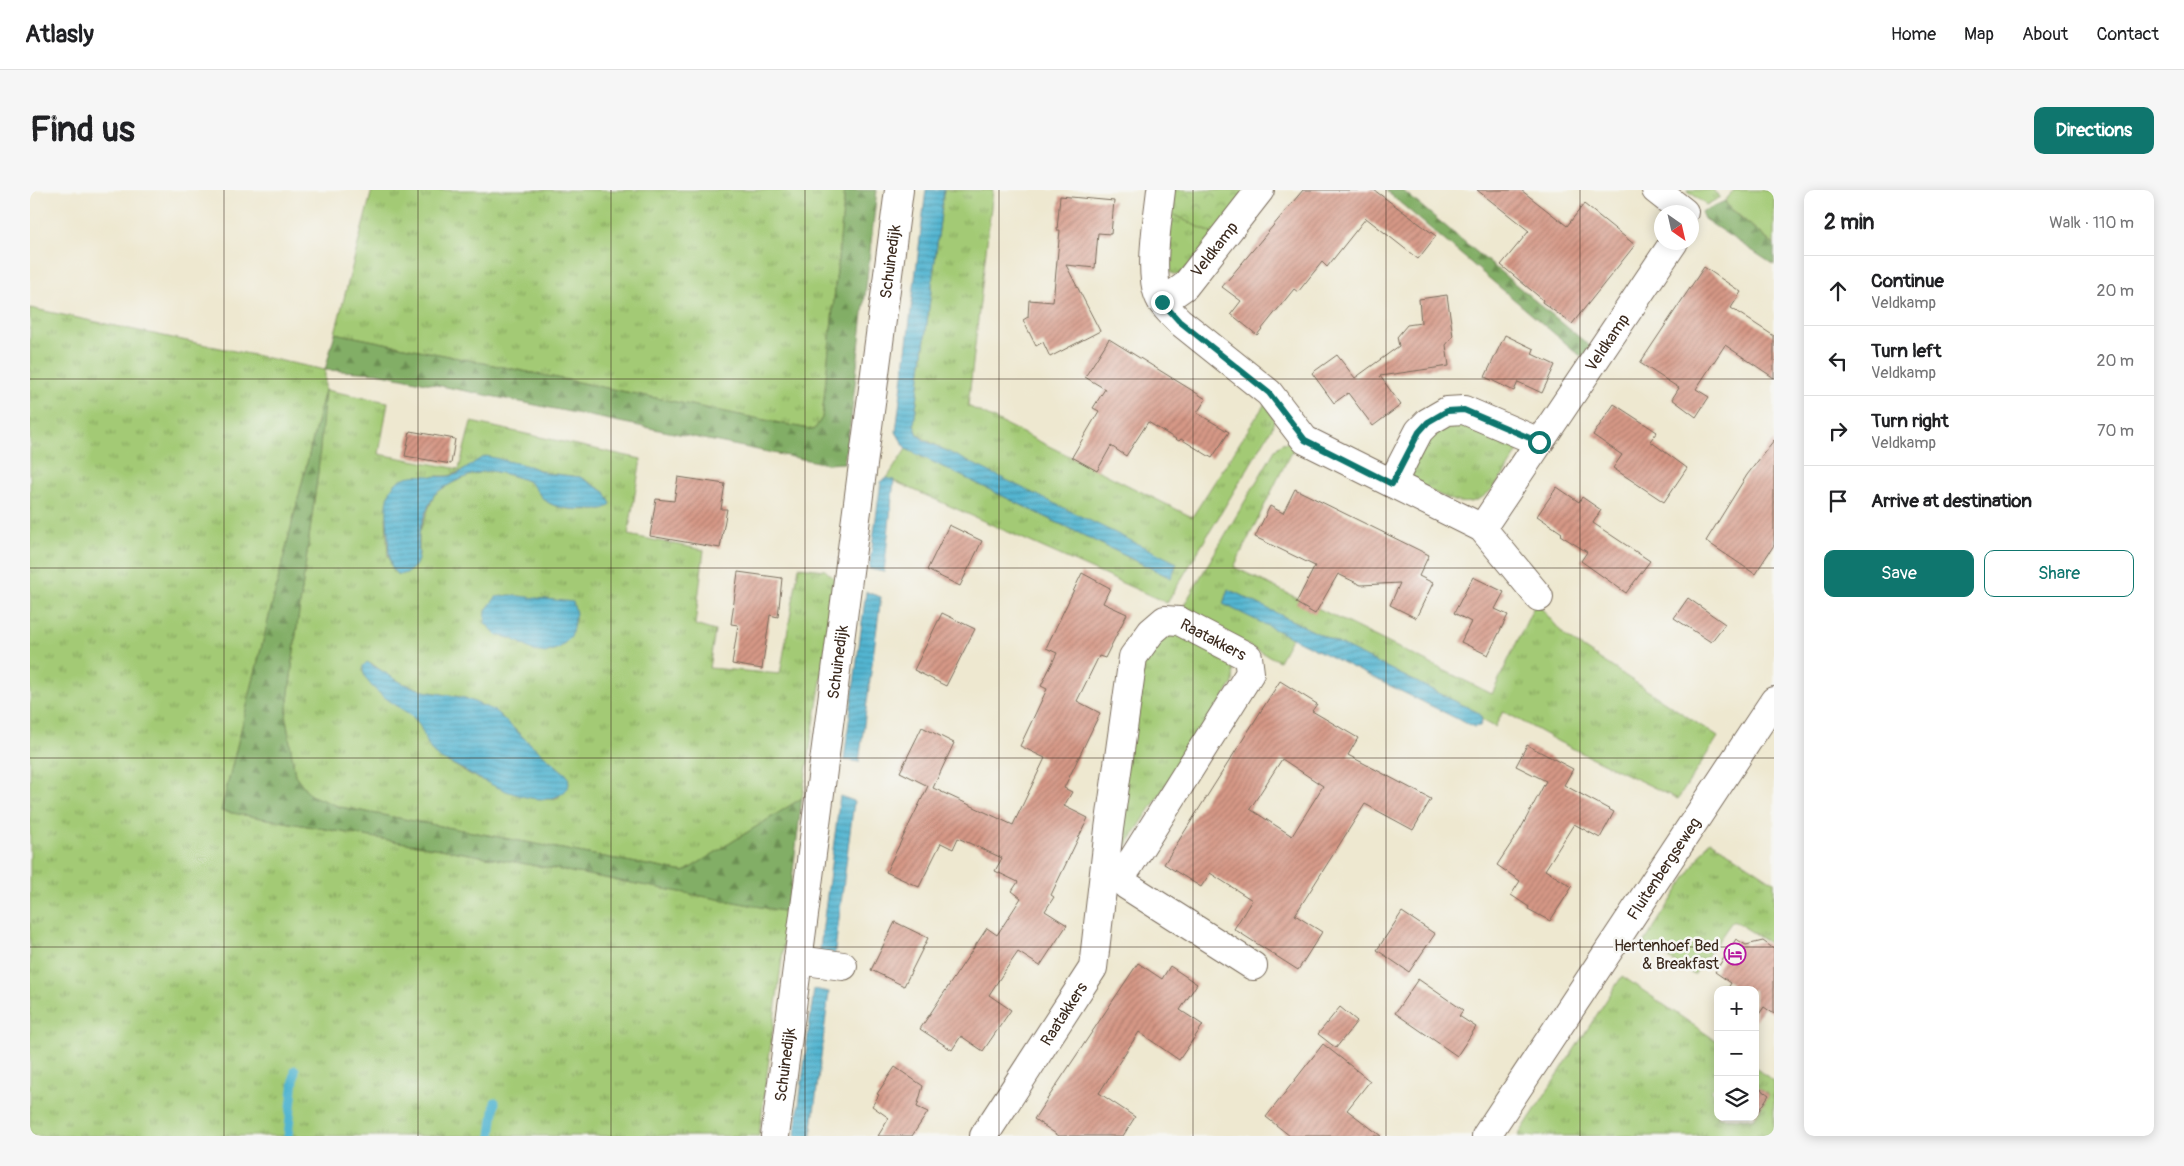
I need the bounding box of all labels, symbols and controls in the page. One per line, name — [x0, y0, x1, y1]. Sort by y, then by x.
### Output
text: Atlasly — [25, 20, 94, 49]
text: Home — [1891, 23, 1936, 46]
text: Map — [1964, 23, 1994, 46]
text: About — [2022, 23, 2068, 46]
text: Contact — [2096, 23, 2159, 46]
button: Directions — [2034, 107, 2154, 154]
text: Find us — [30, 108, 135, 152]
north arrow — [1654, 205, 1699, 250]
text: 2 min — [1824, 209, 1874, 236]
text: Walk · 110 m — [2049, 213, 2134, 233]
street label: Veldkamp — [1187, 218, 1243, 281]
street label: Schuinedijk — [876, 223, 905, 300]
text: Continue — [1871, 269, 1944, 293]
icon: ahead — [1824, 277, 1852, 305]
text: 20 m — [2096, 281, 2134, 301]
route end — [1151, 291, 1174, 314]
text: Veldkamp — [1871, 293, 1936, 313]
street label: Veldkamp — [1581, 310, 1634, 375]
text: Turn left — [1871, 339, 1941, 363]
icon: left — [1824, 347, 1852, 375]
text: 20 m — [2096, 351, 2134, 371]
text: Veldkamp — [1871, 363, 1936, 383]
text: Turn right — [1871, 409, 1949, 433]
icon: right — [1824, 417, 1852, 445]
text: 70 m — [2097, 421, 2134, 441]
route start — [1528, 431, 1551, 454]
text: Veldkamp — [1871, 433, 1936, 453]
icon: arrive — [1824, 487, 1852, 515]
text: Arrive at destination — [1871, 489, 2032, 513]
button: Save — [1824, 550, 1974, 597]
button: Share — [1984, 550, 2134, 597]
street label: Raatakkers — [1177, 614, 1249, 665]
street label: Schuinedijk — [823, 624, 853, 700]
street label: Fluitenbergseweg — [1623, 814, 1705, 924]
place label: Hertenhoef Bed & Breakfast — [1614, 936, 1720, 974]
hotel icon: Hertenhoef Bed & Breakfast — [1723, 942, 1747, 966]
street label: Raatakkers — [1036, 979, 1092, 1050]
map controls — [1714, 986, 1759, 1121]
button: + — [1714, 986, 1759, 1031]
street label: Schuinedijk — [771, 1026, 800, 1103]
button: − — [1714, 1031, 1759, 1076]
button: layers — [1714, 1076, 1759, 1121]

